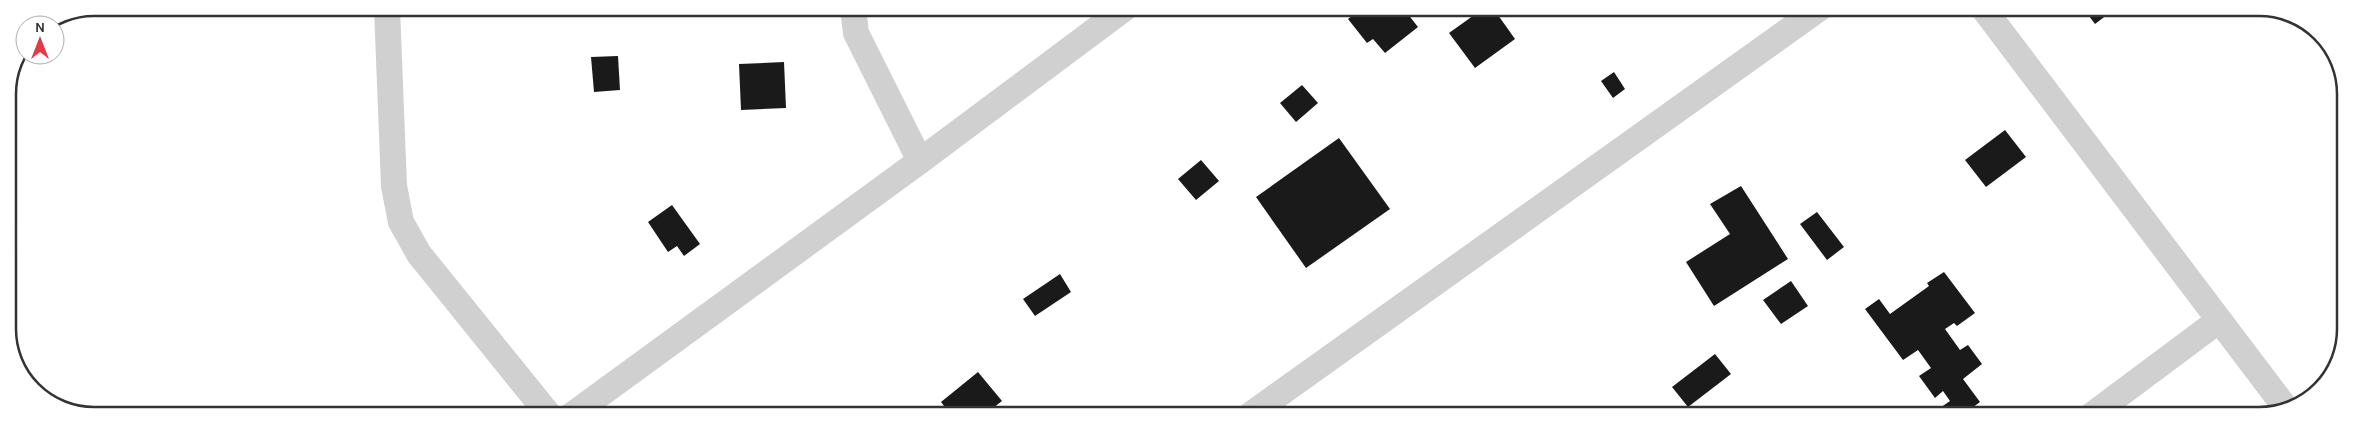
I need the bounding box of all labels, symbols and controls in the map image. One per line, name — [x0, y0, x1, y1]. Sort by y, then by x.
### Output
north arrow — [15, 15, 65, 65]
text: N — [35, 19, 45, 36]

